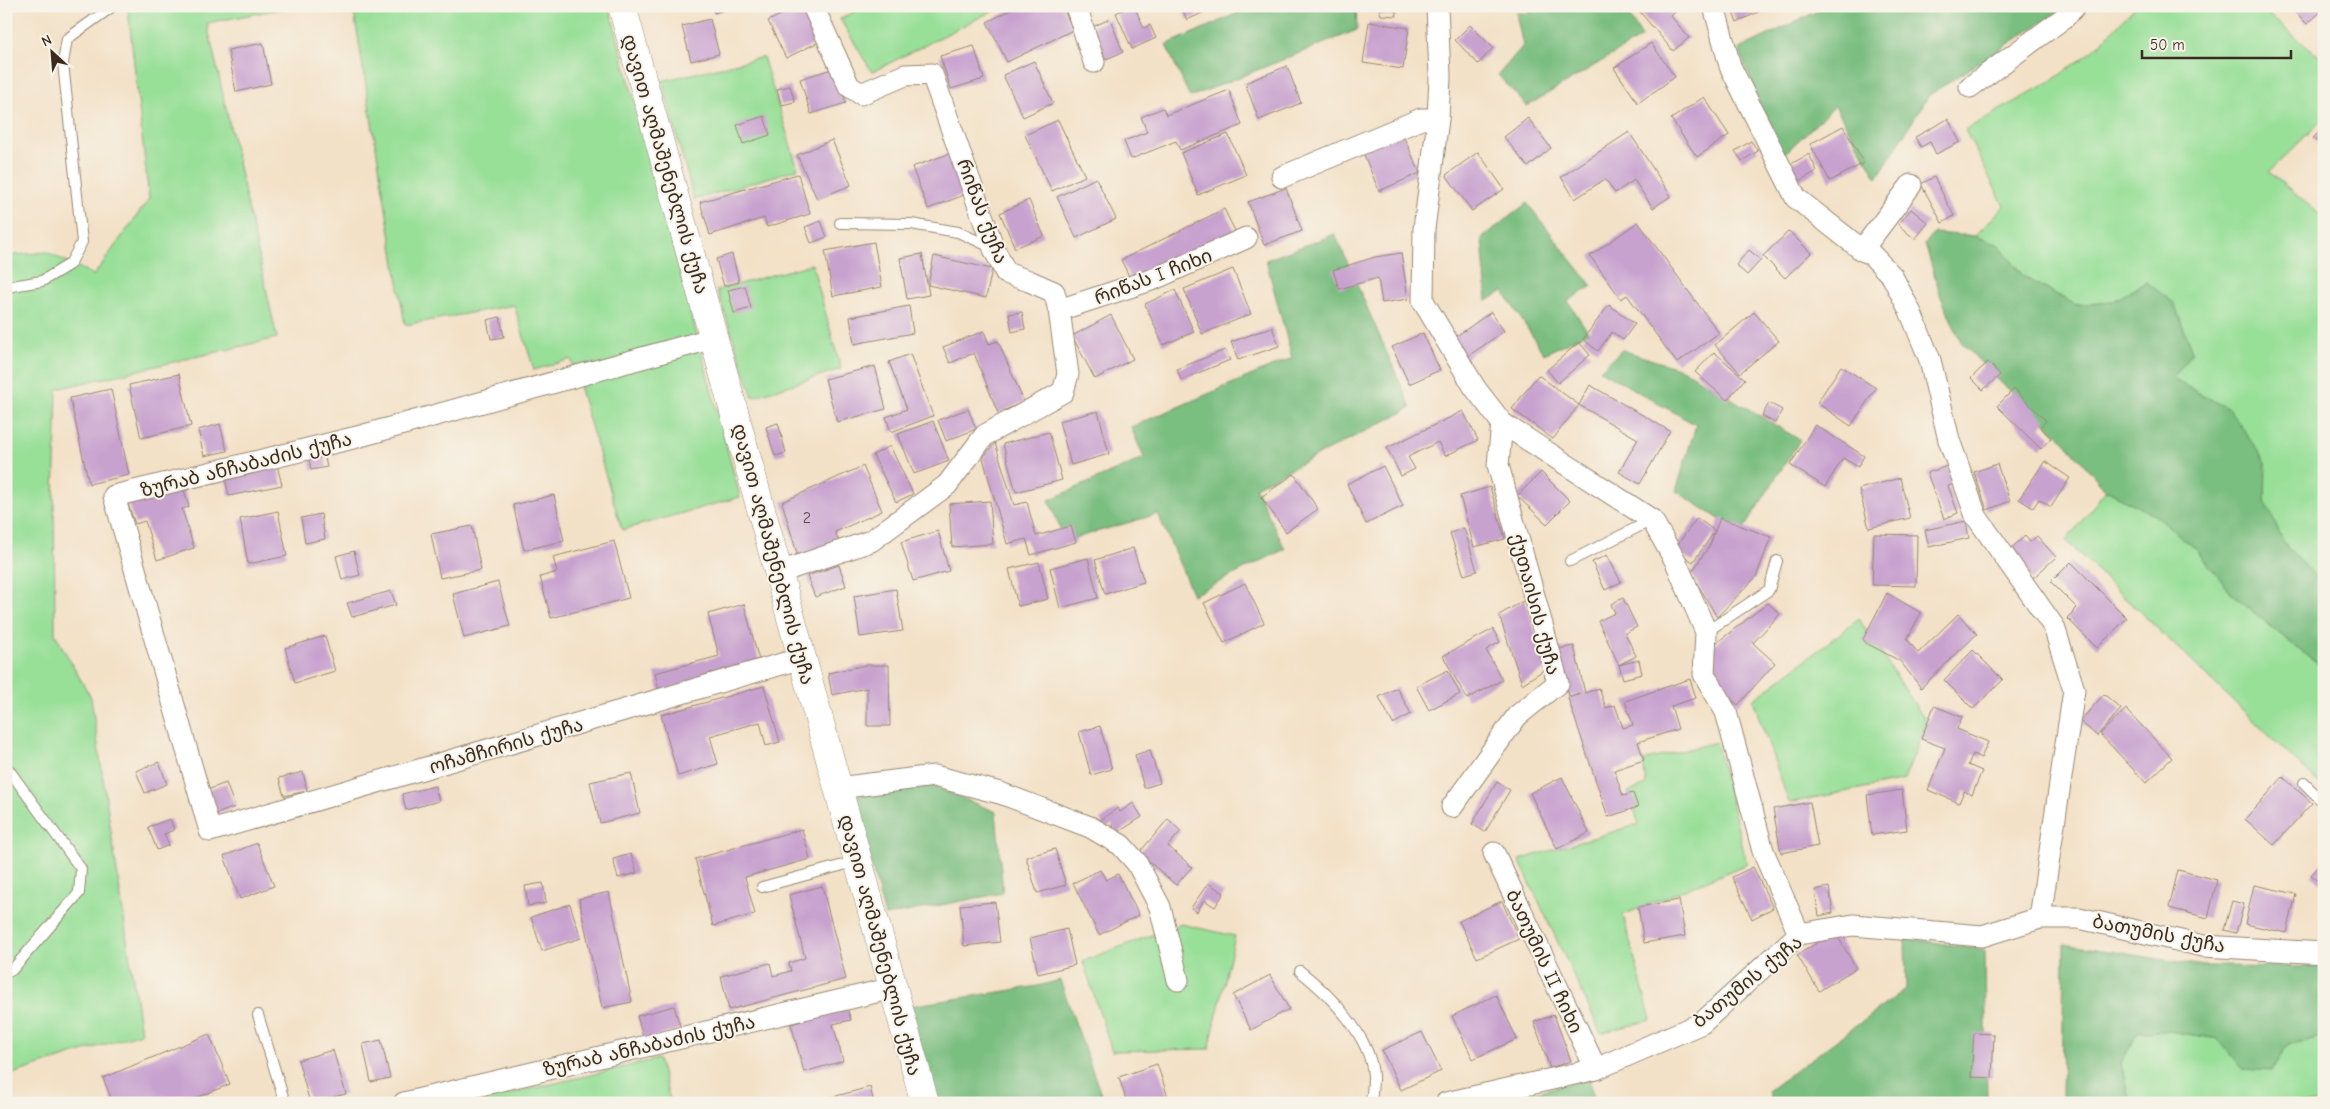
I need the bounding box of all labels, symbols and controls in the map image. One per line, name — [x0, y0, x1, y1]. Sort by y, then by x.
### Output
north arrow — [28, 28, 78, 78]
scale bar — [2142, 28, 2291, 60]
text: N — [39, 31, 54, 50]
street label: დავით აღმაშენებლის ქუჩა — [616, 32, 713, 297]
text: 50 m — [2150, 36, 2185, 54]
street label: რიწას ქუჩა — [952, 156, 1012, 267]
street label: რიწას I ჩიხი — [1091, 244, 1215, 309]
street label: დავით აღმაშენებლის ქუჩა — [727, 421, 818, 687]
street label: ზურაბ ანჩაბაძის ქუჩა — [138, 428, 354, 502]
house number: 2 — [803, 509, 811, 527]
street label: ქუთაისის ქუჩა — [1506, 531, 1564, 677]
street label: ოჩამჩირის ქუჩა — [427, 713, 586, 778]
street label: დავით აღმაშენებლის ქუჩა — [834, 812, 925, 1078]
street label: ბათუმის II ჩიხი — [1501, 886, 1587, 1037]
street label: ბათუმის ქუჩა — [2091, 910, 2227, 958]
street label: ბათუმის ქუჩა — [1688, 931, 1807, 1033]
street label: ზურაბ ანჩაბაძის ქუჩა — [541, 1011, 757, 1081]

